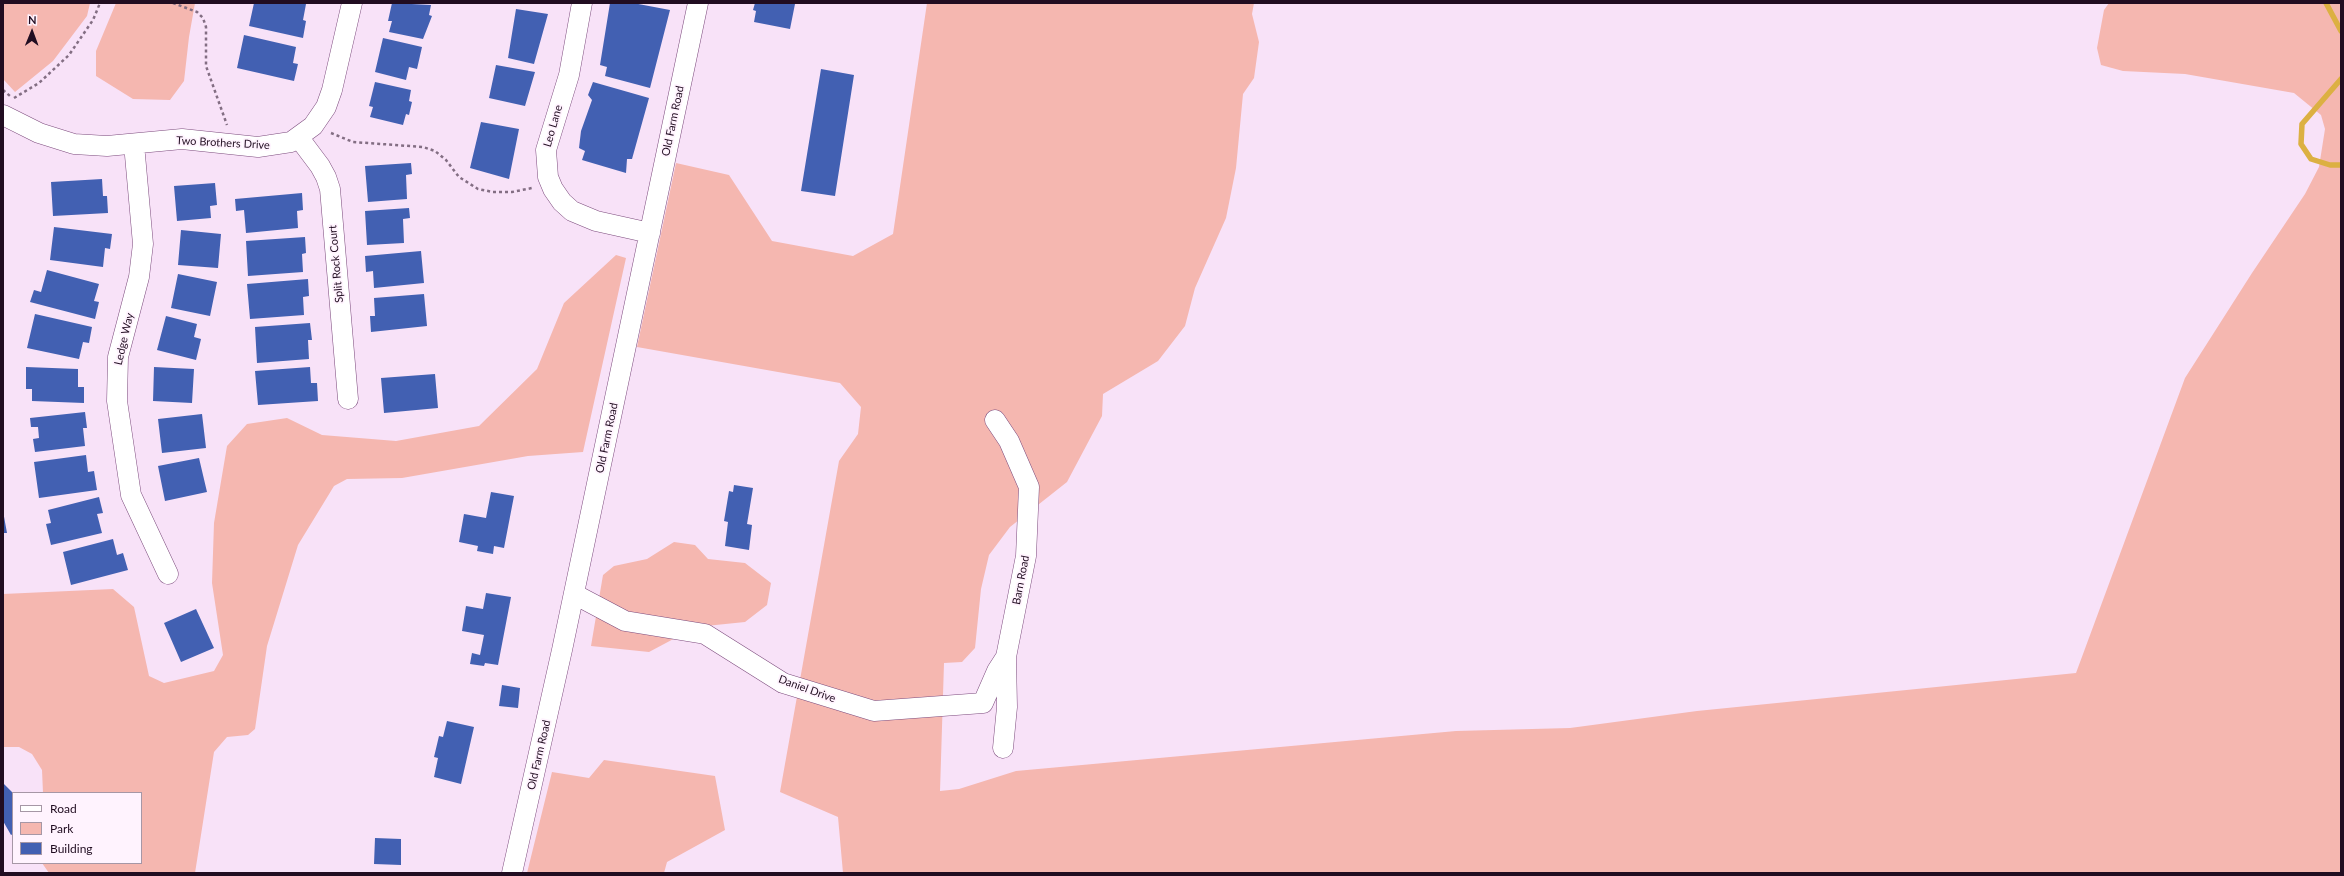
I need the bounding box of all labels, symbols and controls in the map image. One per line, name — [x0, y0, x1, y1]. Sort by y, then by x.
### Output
north arrow — [12, 12, 52, 52]
text: N — [28, 13, 37, 26]
street label: Old Farm Road — [659, 85, 687, 157]
street label: Leo Lane — [541, 103, 565, 149]
street label: Two Brothers Drive — [176, 134, 270, 152]
street label: Split Rock Court — [326, 225, 346, 303]
street label: Ledge Way — [112, 312, 136, 366]
street label: Old Farm Road — [593, 402, 621, 474]
street label: Barn Road — [1010, 554, 1032, 606]
street label: Daniel Drive — [777, 673, 837, 705]
street label: Old Farm Road — [525, 719, 553, 791]
legend — [12, 792, 142, 864]
text: Road — [50, 801, 77, 816]
text: Park — [50, 821, 73, 836]
text: Building — [50, 841, 93, 856]

